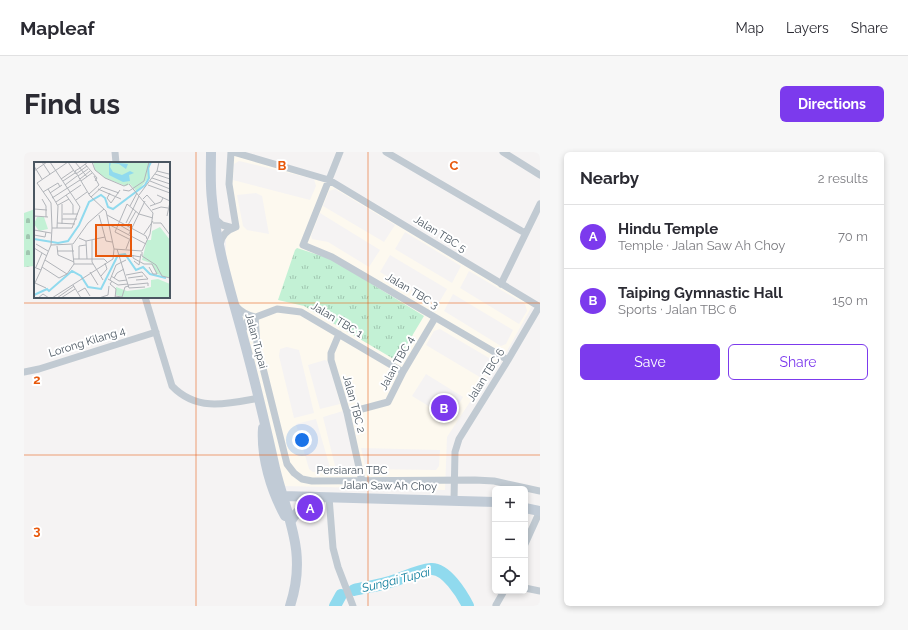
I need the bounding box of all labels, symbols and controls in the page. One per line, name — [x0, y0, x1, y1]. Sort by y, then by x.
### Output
text: Mapleaf — [20, 17, 95, 39]
text: Map — [736, 20, 764, 36]
text: Layers — [786, 20, 829, 36]
text: Share — [851, 20, 888, 36]
button: Directions — [780, 86, 884, 122]
text: Find us — [24, 88, 120, 121]
text: B — [278, 158, 287, 173]
text: C — [450, 158, 459, 173]
inset map — [34, 162, 170, 298]
text: Nearby — [580, 168, 639, 188]
text: 2 results — [818, 171, 868, 186]
street label: Jalan TBC 5 — [411, 213, 469, 255]
text: Hindu Temple — [618, 220, 718, 238]
text: A — [589, 229, 597, 244]
text: 70 m — [838, 229, 868, 244]
text: Temple · Jalan Saw Ah Choy — [618, 238, 785, 253]
street label: Jalan TBC 3 — [383, 270, 441, 312]
text: Taiping Gymnastic Hall — [618, 284, 783, 302]
text: B — [589, 293, 597, 308]
text: 150 m — [832, 293, 868, 308]
street label: Jalan TBC 1 — [309, 299, 366, 341]
text: Sports · Jalan TBC 6 — [618, 302, 737, 317]
street label: Jalan Tupai — [242, 312, 270, 370]
street label: Lorong Kilang 4 — [47, 324, 127, 360]
street label: Jalan TBC 4 — [377, 334, 417, 392]
button: Save — [580, 344, 720, 380]
button: Share — [728, 344, 868, 380]
street label: Jalan TBC 6 — [465, 346, 508, 404]
text: 2 — [33, 372, 41, 387]
street label: Jalan TBC 2 — [340, 374, 368, 435]
pin: B — [431, 393, 457, 423]
your location — [292, 430, 312, 450]
street label: Persiaran TBC — [316, 464, 388, 477]
street label: Jalan Saw Ah Choy — [341, 479, 437, 493]
map controls — [492, 486, 528, 594]
button: + — [492, 486, 528, 522]
pin: A — [297, 493, 323, 523]
button: − — [492, 522, 528, 558]
text: 3 — [33, 523, 41, 538]
button: locate — [492, 558, 528, 594]
water label: Sungai Tupai — [359, 565, 432, 595]

